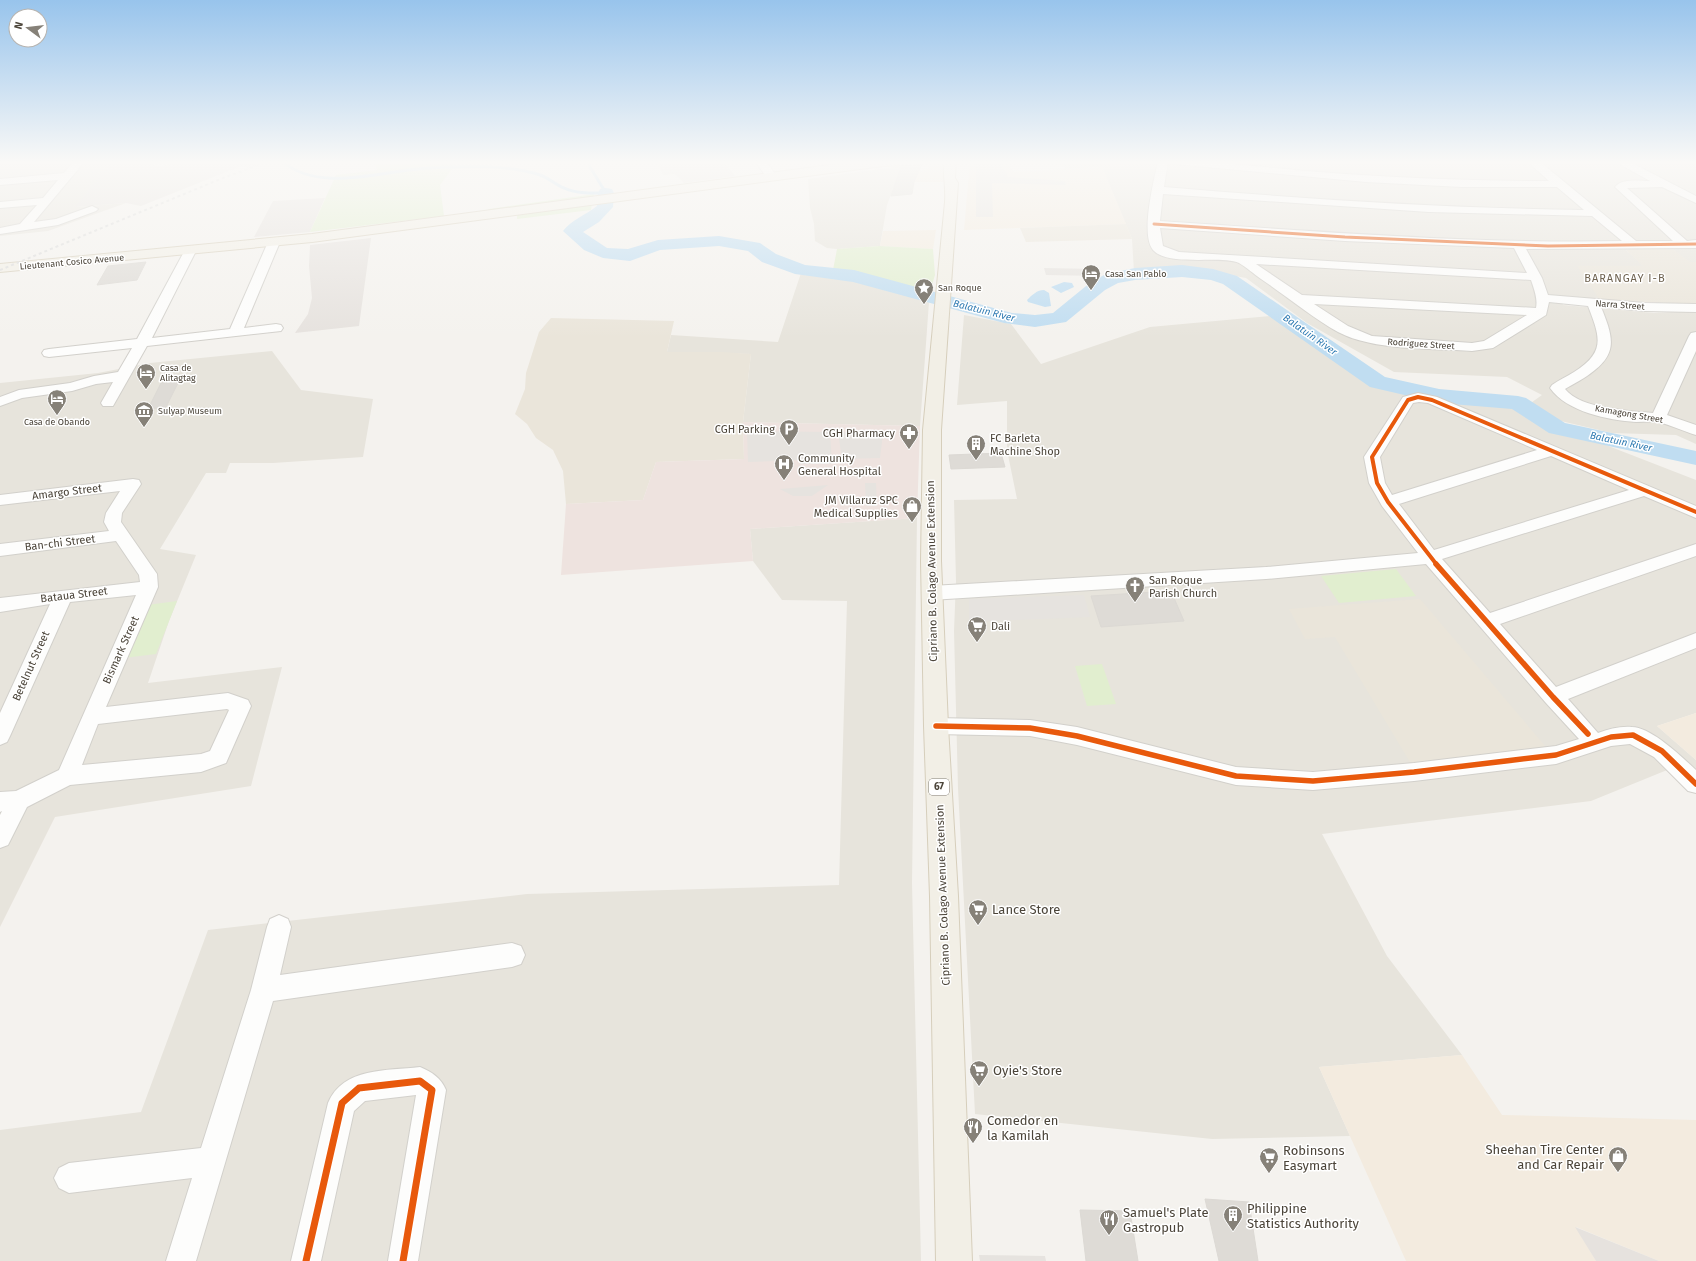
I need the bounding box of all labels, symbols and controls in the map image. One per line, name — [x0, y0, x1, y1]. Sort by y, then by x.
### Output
north arrow — [8, 8, 48, 48]
text: N — [12, 20, 26, 31]
street label: Lieutenant Cosico Avenue — [19, 252, 125, 272]
hotel icon: Casa San Pablo — [1080, 263, 1102, 291]
place label: Casa San Pablo — [1105, 269, 1166, 279]
district label: BARANGAY I-B — [1584, 272, 1666, 285]
place icon: San Roque — [913, 277, 935, 305]
place label: San Roque — [938, 283, 982, 293]
water label: Balatuin River — [952, 298, 1017, 325]
street label: Narra Street — [1595, 298, 1646, 312]
water label: Balatuin River — [1281, 312, 1340, 359]
street label: Rodriguez Street — [1387, 337, 1456, 351]
hotel icon: Casa de Alitagtag — [135, 362, 157, 390]
place label: Casa de Alitagtag — [160, 363, 196, 383]
hotel icon: Casa de Obando — [46, 388, 68, 416]
museum icon: Sulyap Museum — [133, 400, 155, 428]
street label: Kamagong Street — [1594, 403, 1665, 425]
place label: Sulyap Museum — [158, 406, 222, 416]
place label: Casa de Obando — [24, 417, 90, 427]
parking icon: CGH Parking — [778, 418, 800, 446]
pharmacy icon: CGH Pharmacy — [898, 422, 920, 450]
place label: CGH Parking — [715, 423, 775, 436]
place label: CGH Pharmacy — [823, 427, 896, 440]
water label: Balatuin River — [1589, 430, 1654, 455]
place label: FC Barleta Machine Shop — [990, 432, 1060, 458]
building icon: FC Barleta Machine Shop — [965, 433, 987, 461]
place label: Community General Hospital — [798, 452, 881, 478]
hospital icon: Community General Hospital — [773, 453, 795, 481]
street label: Cipriano B. Colago Avenue Extension — [924, 480, 940, 662]
street label: Amargo Street — [31, 481, 103, 503]
place label: JM Villaruz SPC Medical Supplies — [814, 494, 898, 520]
shop icon: JM Villaruz SPC Medical Supplies — [901, 495, 923, 523]
street label: Ban-chi Street — [24, 532, 96, 554]
place label: San Roque Parish Church — [1149, 574, 1217, 600]
church icon: San Roque Parish Church — [1124, 575, 1146, 603]
street label: Bataua Street — [40, 584, 108, 606]
street label: Bismark Street — [100, 614, 142, 686]
supermarket icon: Dali — [966, 615, 988, 643]
place label: Dali — [991, 620, 1010, 633]
street label: Betelnut Street — [10, 629, 52, 703]
road number: 67 — [929, 779, 949, 795]
street label: Cipriano B. Colago Avenue Extension — [933, 804, 953, 986]
supermarket icon: Lance Store — [967, 898, 989, 926]
place label: Lance Store — [992, 902, 1060, 917]
supermarket icon: Oyie's Store — [968, 1059, 990, 1087]
place label: Oyie's Store — [993, 1063, 1062, 1078]
place label: Comedor en la Kamilah — [987, 1113, 1058, 1143]
restaurant icon: Comedor en la Kamilah — [962, 1116, 984, 1144]
place label: Sheehan Tire Center and Car Repair — [1486, 1142, 1604, 1172]
place label: Robinsons Easymart — [1283, 1143, 1345, 1173]
shop icon: Sheehan Tire Center and Car Repair — [1607, 1145, 1629, 1173]
supermarket icon: Robinsons Easymart — [1258, 1146, 1280, 1174]
place label: Philippine Statistics Authority — [1247, 1201, 1360, 1231]
building icon: Philippine Statistics Authority — [1222, 1204, 1244, 1232]
place label: Samuel's Plate Gastropub — [1123, 1205, 1209, 1235]
restaurant icon: Samuel's Plate Gastropub — [1098, 1208, 1120, 1236]

